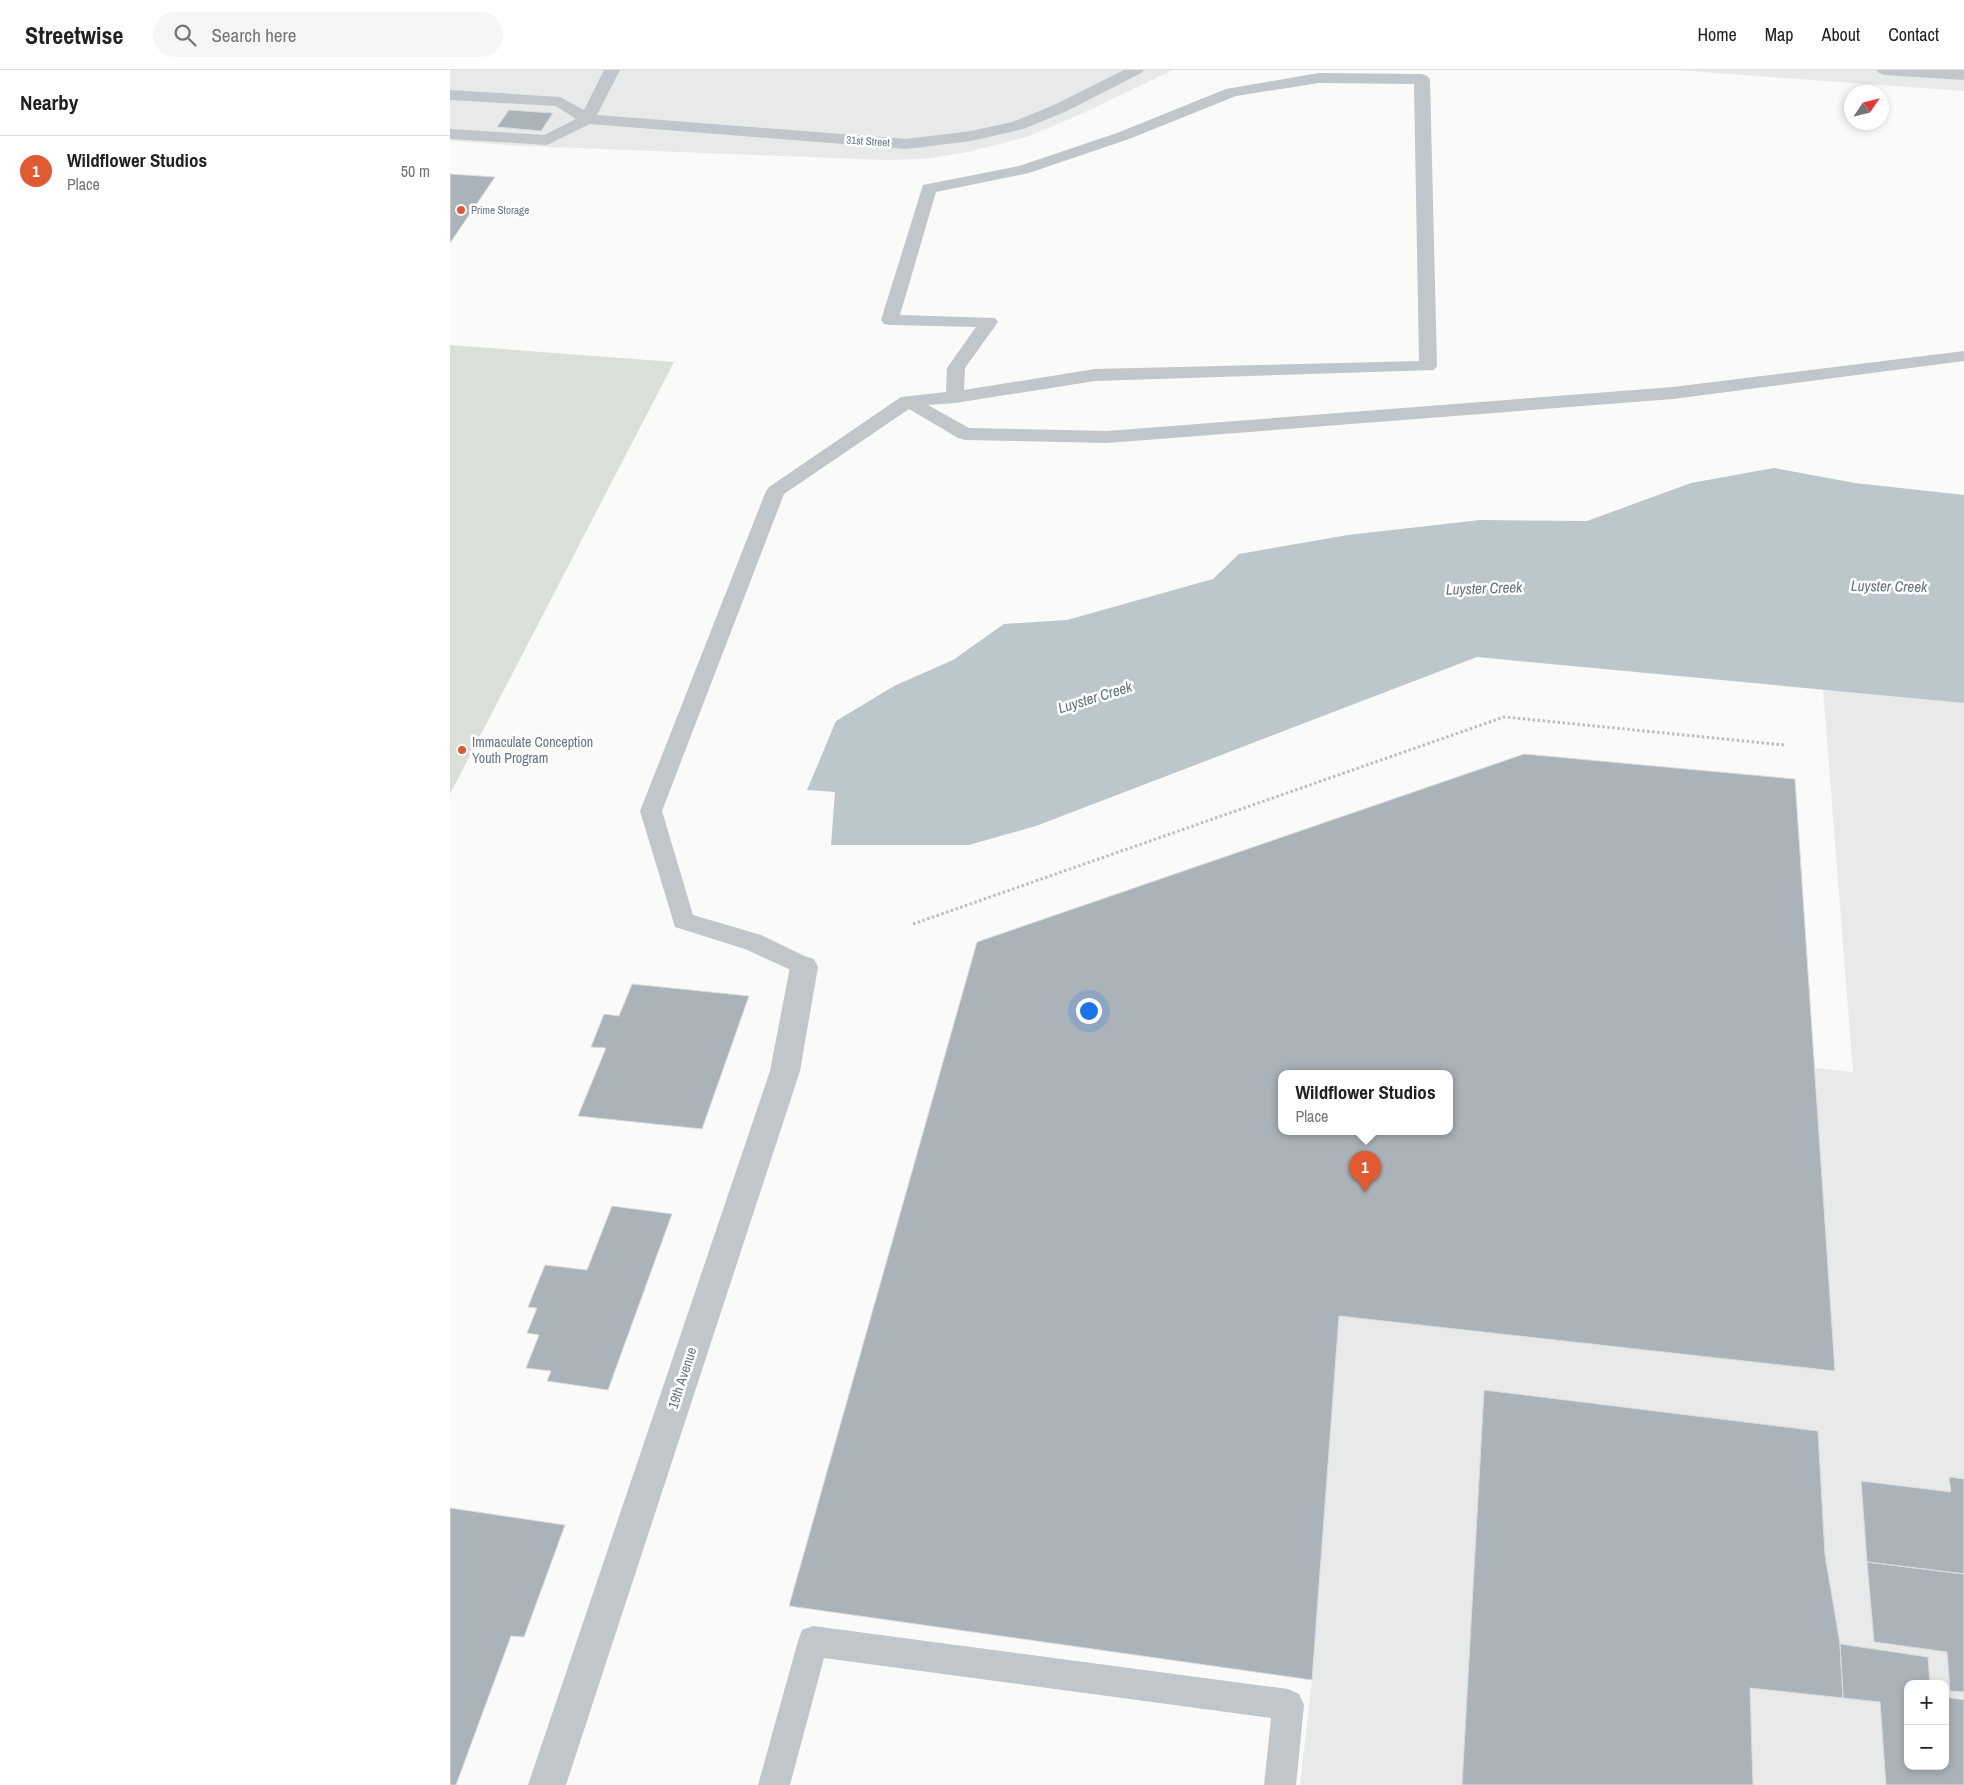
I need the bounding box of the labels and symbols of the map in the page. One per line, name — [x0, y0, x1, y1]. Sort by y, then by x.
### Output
north arrow — [1844, 85, 1889, 130]
street label: 31st Street — [846, 132, 891, 150]
place label: Prime Storage — [471, 203, 529, 217]
marker: Prime Storage — [455, 204, 467, 216]
water label: Luyster Creek — [1851, 575, 1928, 597]
water label: Luyster Creek — [1445, 576, 1523, 600]
water label: Luyster Creek — [1055, 676, 1135, 718]
place label: Immaculate Conception Youth Program — [472, 733, 593, 767]
marker: Immaculate Conception Youth Program — [456, 744, 468, 756]
your location — [1076, 998, 1102, 1024]
pin: 1 — [1349, 1151, 1381, 1192]
street label: 19th Avenue — [664, 1345, 700, 1411]

